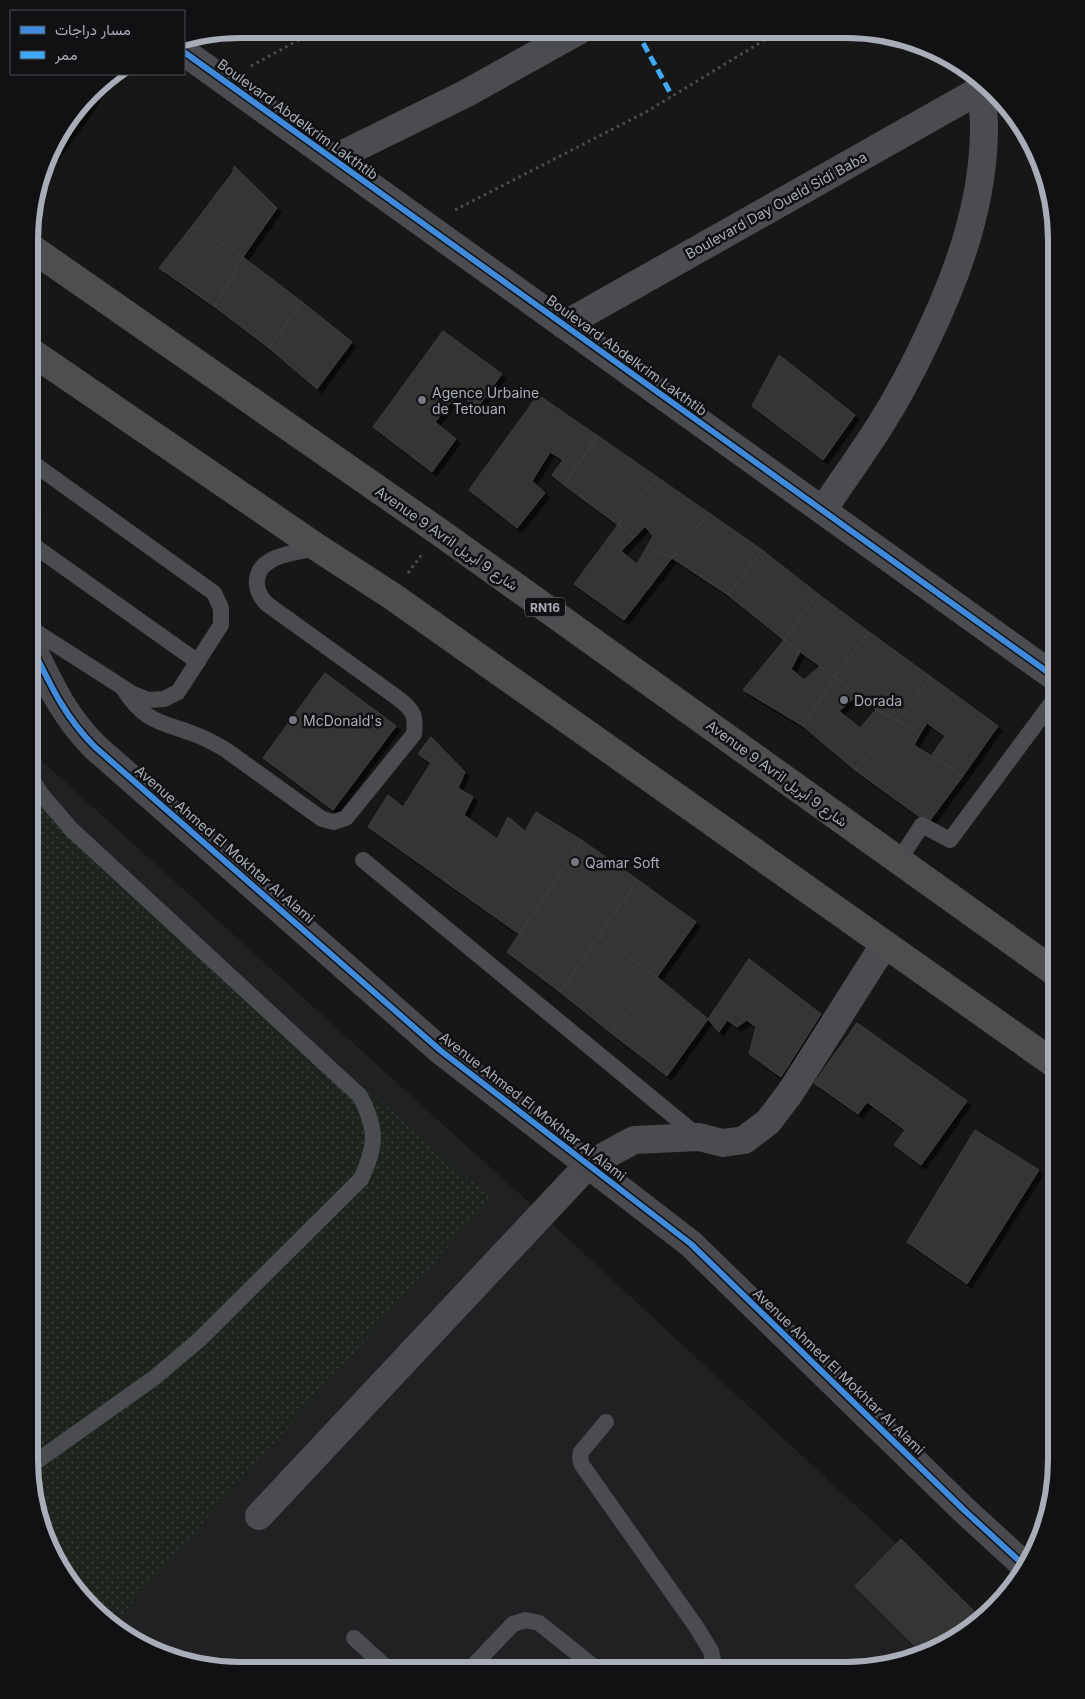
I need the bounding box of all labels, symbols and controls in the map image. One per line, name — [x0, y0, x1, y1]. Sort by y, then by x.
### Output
legend — [10, 10, 185, 75]
text: مسار دراجات — [55, 20, 131, 39]
text: ممر — [54, 45, 77, 64]
street label: Boulevard Abdelkrim Lakthtib — [214, 55, 382, 183]
street label: Boulevard Day Oueld Sidi Baba — [682, 148, 870, 262]
street label: Boulevard Abdelkrim Lakthtib — [543, 291, 711, 419]
place label: Agence Urbaine de Tetouan — [432, 384, 539, 417]
marker: Agence Urbaine de Tetouan — [416, 394, 428, 406]
street label: Avenue 9 Avril شارع 9 أبريل — [371, 482, 522, 596]
road number: RN16 — [525, 598, 565, 616]
place label: Dorada — [854, 692, 902, 709]
marker: Dorada — [838, 694, 850, 706]
place label: McDonald's — [303, 712, 382, 729]
marker: McDonald's — [287, 714, 299, 726]
street label: Avenue 9 Avril شارع 9 أبريل — [701, 716, 851, 832]
street label: Avenue Ahmed El Mokhtar Al Alami — [132, 761, 318, 927]
place label: Qamar Soft — [585, 854, 660, 871]
marker: Qamar Soft — [569, 856, 581, 868]
street label: Avenue Ahmed El Mokhtar Al Alami — [436, 1028, 630, 1184]
street label: Avenue Ahmed El Mokhtar Al Alami — [750, 1284, 928, 1458]

